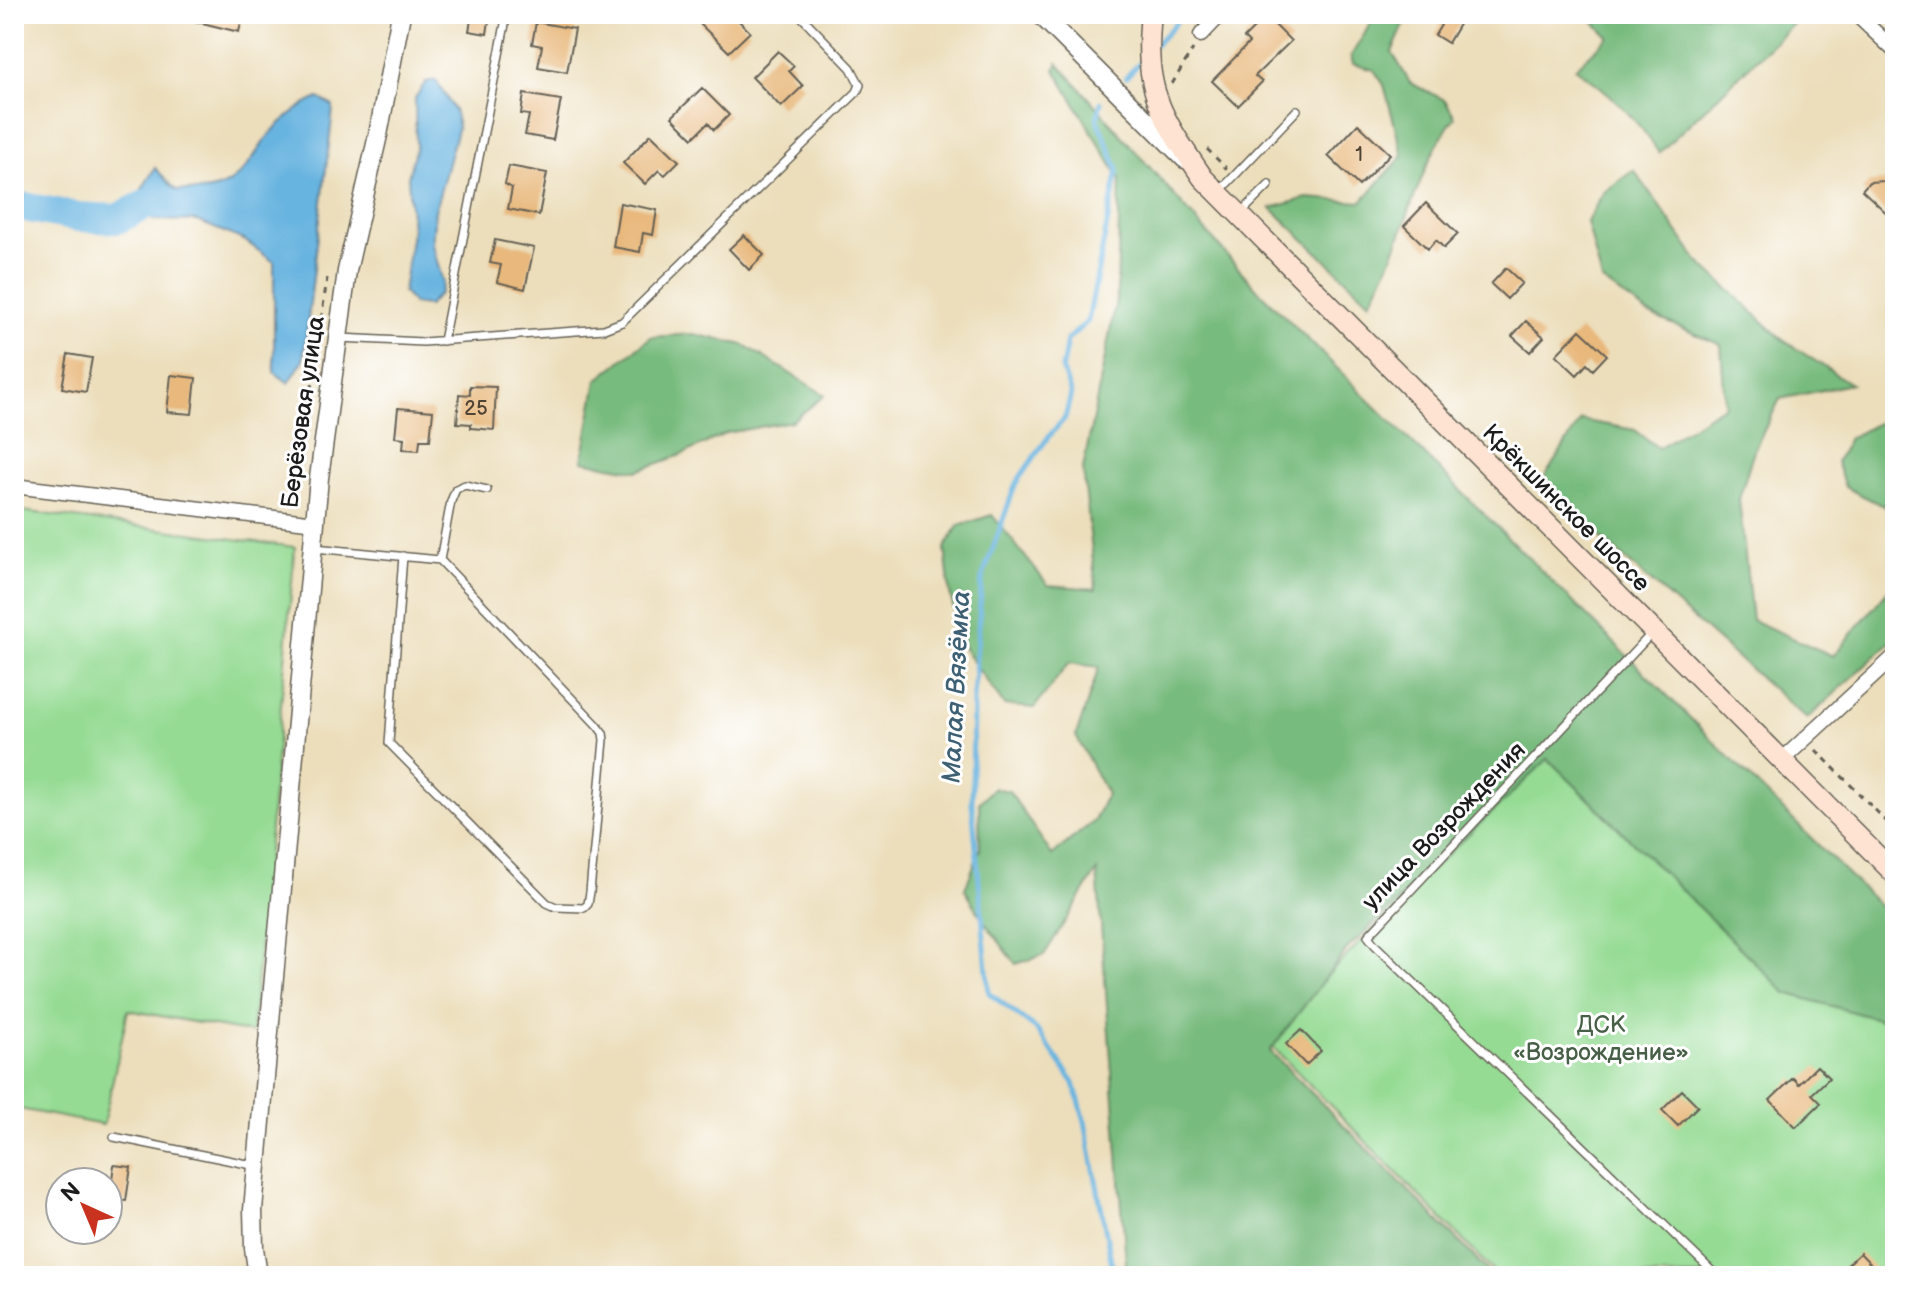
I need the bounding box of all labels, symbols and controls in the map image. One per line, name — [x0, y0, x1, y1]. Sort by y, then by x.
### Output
house number: 1 — [1355, 143, 1363, 167]
street label: Берёзовая улица — [275, 314, 331, 510]
house number: 25 — [464, 397, 488, 421]
street label: Крёкшинское шоссе — [1476, 418, 1656, 598]
water label: Малая Вязёмка — [936, 590, 978, 784]
street label: улица Возрождения — [1356, 736, 1532, 916]
park label: ДСК «Возрождение» — [1513, 1010, 1689, 1067]
north arrow — [44, 1166, 124, 1246]
text: N — [56, 1177, 86, 1208]

